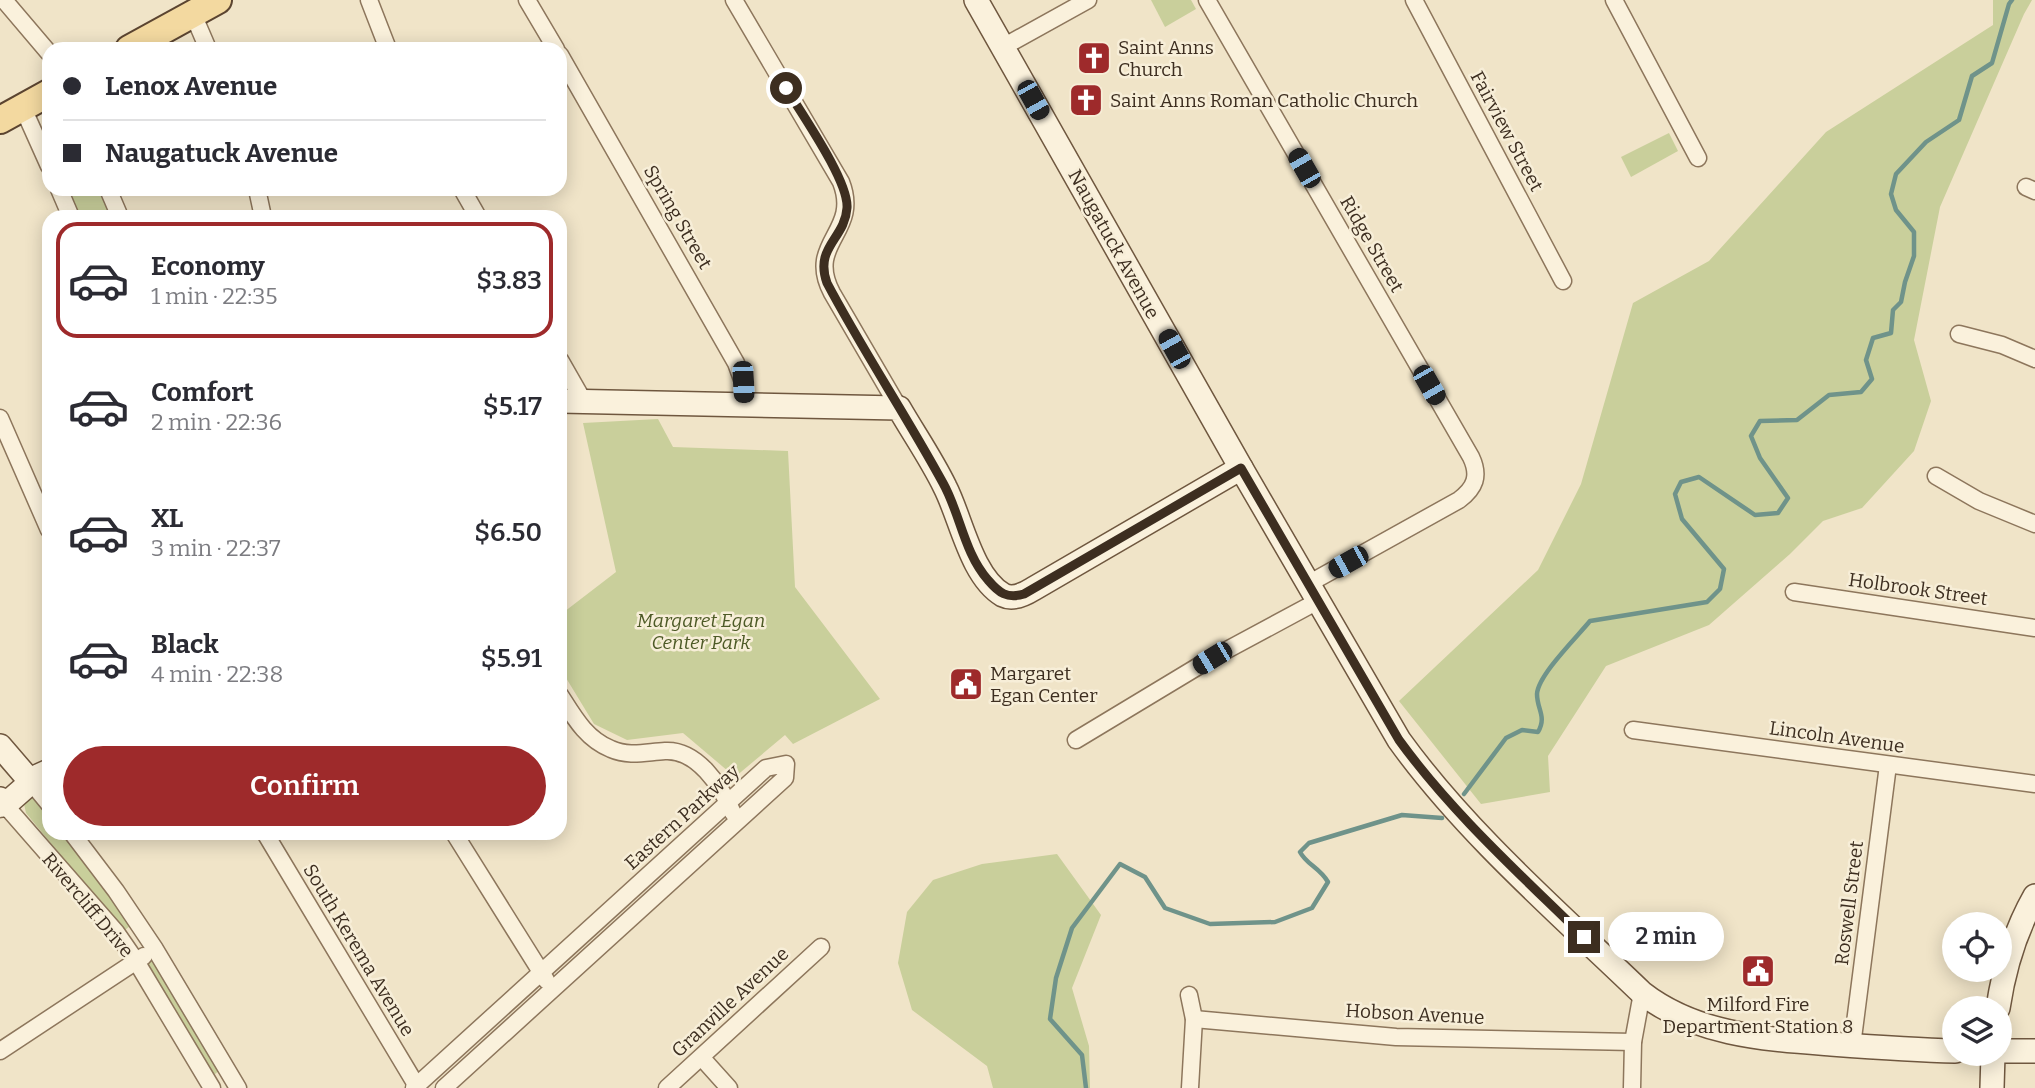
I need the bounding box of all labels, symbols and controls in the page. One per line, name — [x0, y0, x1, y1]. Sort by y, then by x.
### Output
place label: Saint Anns Church — [1118, 36, 1214, 81]
church icon: Saint Anns Church — [1075, 39, 1113, 77]
street label: Fairview Street — [1466, 67, 1548, 195]
text: Lenox Avenue — [105, 71, 277, 102]
route start — [770, 72, 802, 104]
car — [1014, 77, 1053, 123]
church icon: Saint Anns Roman Catholic Church — [1067, 81, 1105, 119]
place label: Saint Anns Roman Catholic Church — [1110, 89, 1418, 112]
text: Naugatuck Avenue — [105, 138, 338, 169]
car — [1285, 145, 1324, 191]
street label: Spring Street — [639, 161, 717, 273]
street label: Naugatuck Avenue — [1063, 165, 1165, 323]
street label: Ridge Street — [1335, 192, 1409, 296]
icon: car — [67, 249, 130, 312]
text: Economy — [151, 251, 265, 282]
text: $3.83 — [476, 265, 542, 296]
text: 1 min · 22:35 — [151, 282, 278, 310]
car — [1155, 326, 1194, 372]
car — [732, 360, 755, 404]
car — [1410, 362, 1449, 408]
icon: car — [67, 375, 130, 438]
text: Comfort — [151, 377, 254, 408]
text: $5.17 — [483, 391, 542, 422]
text: 2 min · 22:36 — [151, 408, 282, 436]
icon: car — [67, 501, 130, 564]
text: XL — [151, 503, 183, 534]
text: $6.50 — [474, 517, 542, 548]
text: 3 min · 22:37 — [151, 534, 281, 562]
car — [1325, 543, 1372, 581]
street label: Holbrook Street — [1847, 568, 1989, 610]
park label: Margaret Egan Center Park — [637, 609, 765, 654]
icon: car — [67, 627, 130, 690]
text: Black — [151, 629, 219, 660]
car — [1189, 638, 1236, 678]
text: $5.91 — [481, 643, 542, 674]
text: 4 min · 22:38 — [151, 660, 283, 688]
place label: Margaret Egan Center — [990, 662, 1098, 707]
public building icon: Margaret Egan Center — [947, 665, 985, 703]
street label: Lincoln Avenue — [1768, 716, 1906, 758]
button: Confirm — [63, 746, 546, 826]
street label: Eastern Parkway — [620, 759, 745, 875]
street label: Roswell Street — [1830, 839, 1868, 967]
street label: Rivercliff Drive — [38, 848, 138, 962]
street label: South Kerema Avenue — [298, 860, 420, 1040]
callout: 2 min — [1608, 912, 1724, 962]
map controls — [1942, 912, 2012, 1066]
button: locate — [1942, 912, 2012, 982]
route end — [1568, 921, 1600, 953]
text: 2 min — [1636, 922, 1696, 950]
street label: Granville Avenue — [667, 942, 793, 1062]
public building icon: Milford Fire Department Station 8 — [1739, 952, 1777, 990]
place label: Milford Fire Department Station 8 — [1662, 993, 1854, 1038]
button: layers — [1942, 996, 2012, 1066]
street label: Hobson Avenue — [1345, 999, 1485, 1029]

